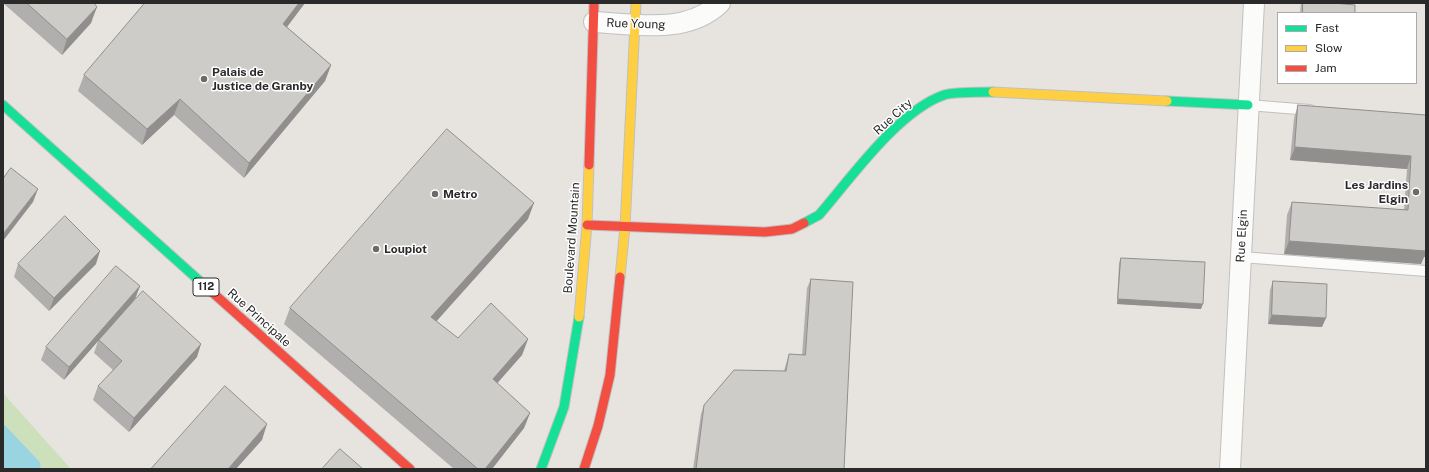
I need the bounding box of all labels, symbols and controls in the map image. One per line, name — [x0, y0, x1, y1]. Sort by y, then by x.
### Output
legend — [1277, 12, 1417, 84]
street label: Rue Young — [606, 16, 666, 32]
text: Fast — [1315, 21, 1339, 35]
text: Slow — [1315, 41, 1342, 55]
text: Jam — [1315, 61, 1337, 75]
place label: Palais de Justice de Granby — [212, 65, 313, 93]
marker: Palais de Justice de Granby — [199, 74, 209, 84]
street label: Rue City — [871, 96, 915, 138]
place label: Les Jardins Elgin — [1345, 178, 1408, 206]
street label: Boulevard Mountain — [561, 182, 583, 294]
place label: Metro — [443, 187, 477, 201]
marker: Les Jardins Elgin — [1411, 187, 1421, 197]
marker: Metro — [430, 189, 440, 199]
street label: Rue Elgin — [1233, 209, 1251, 263]
place label: Loupiot — [384, 242, 427, 256]
marker: Loupiot — [371, 244, 381, 254]
road number: 112 — [193, 278, 219, 296]
street label: Rue Principale — [224, 286, 294, 350]

